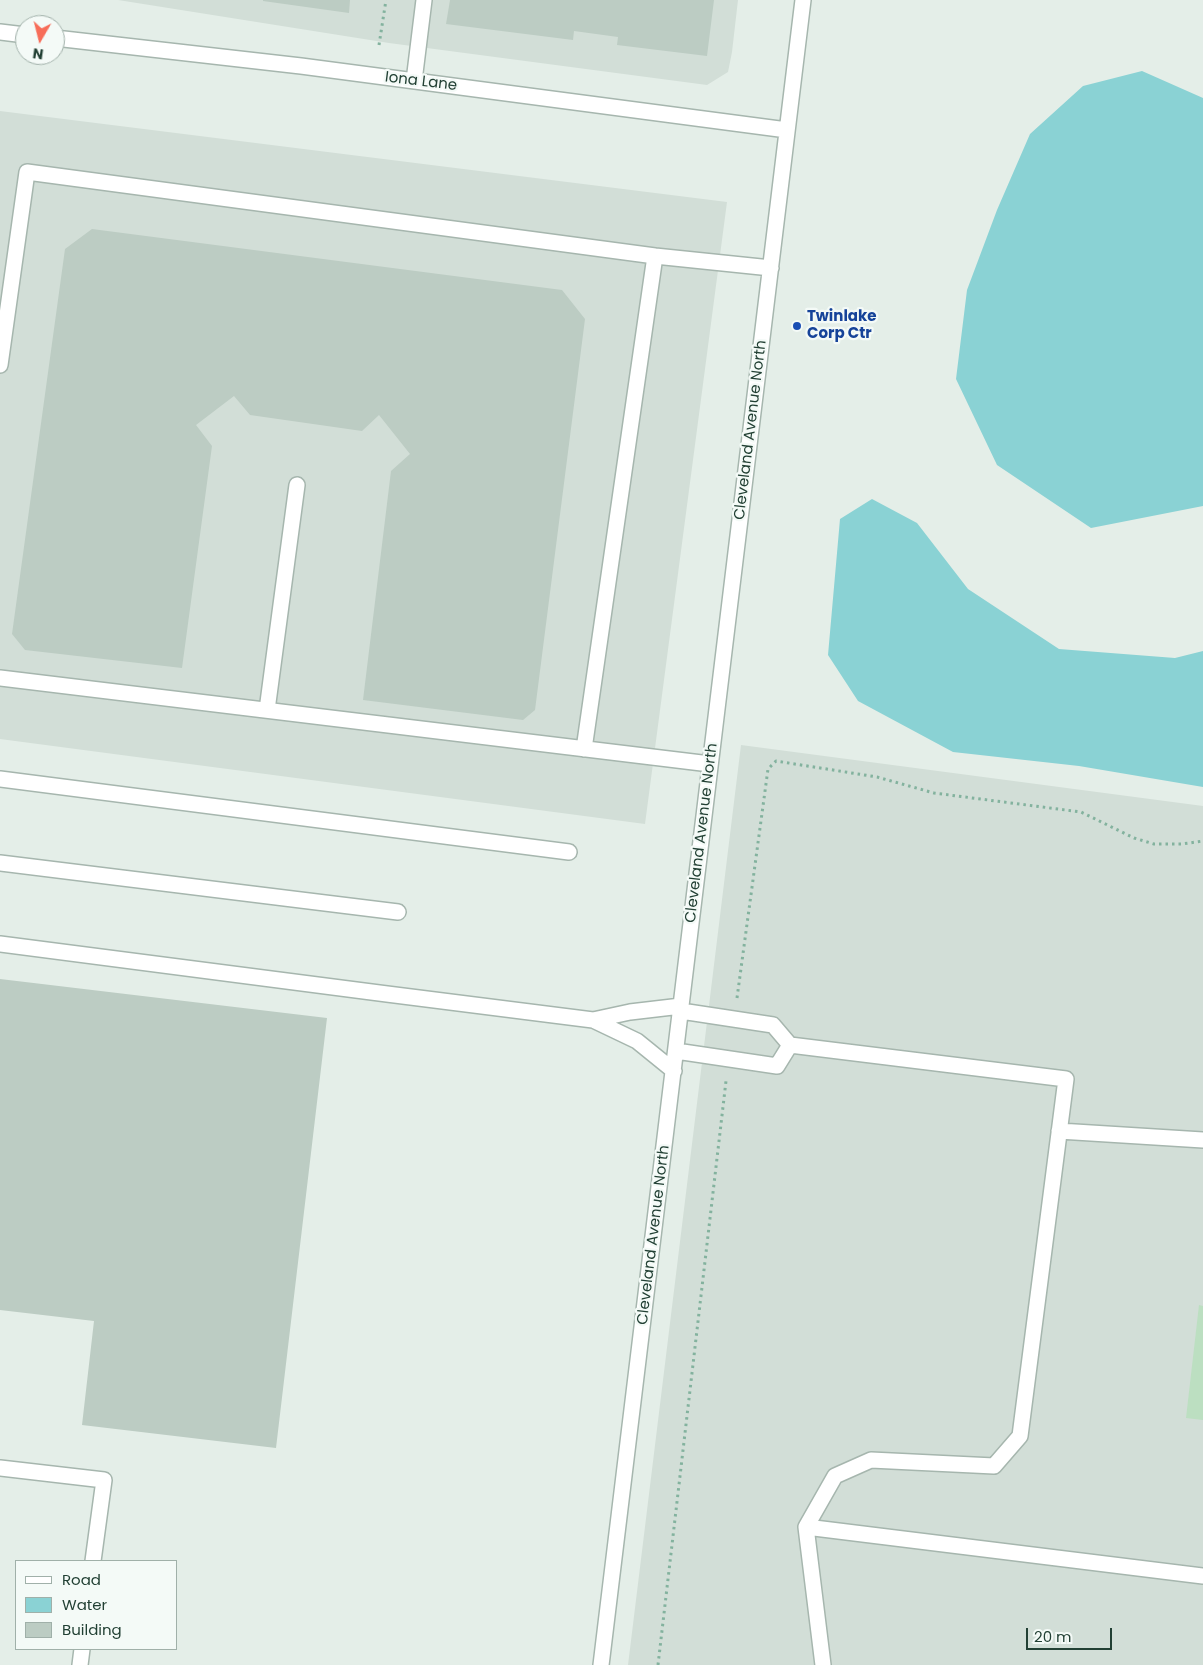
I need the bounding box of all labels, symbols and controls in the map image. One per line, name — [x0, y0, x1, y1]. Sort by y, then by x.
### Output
north arrow — [15, 15, 65, 65]
text: N — [31, 43, 45, 64]
street label: Iona Lane — [384, 69, 458, 95]
place label: Twinlake Corp Ctr — [807, 308, 877, 343]
marker: Twinlake Corp Ctr — [791, 320, 803, 332]
street label: Cleveland Avenue North — [731, 339, 771, 521]
street label: Cleveland Avenue North — [682, 742, 722, 924]
street label: Cleveland Avenue North — [634, 1144, 674, 1326]
legend — [15, 1560, 178, 1650]
text: Road — [62, 1569, 101, 1590]
text: Water — [62, 1594, 107, 1615]
scale bar — [1028, 1618, 1114, 1650]
text: Building — [62, 1619, 122, 1640]
text: 20 m — [1034, 1626, 1072, 1647]

